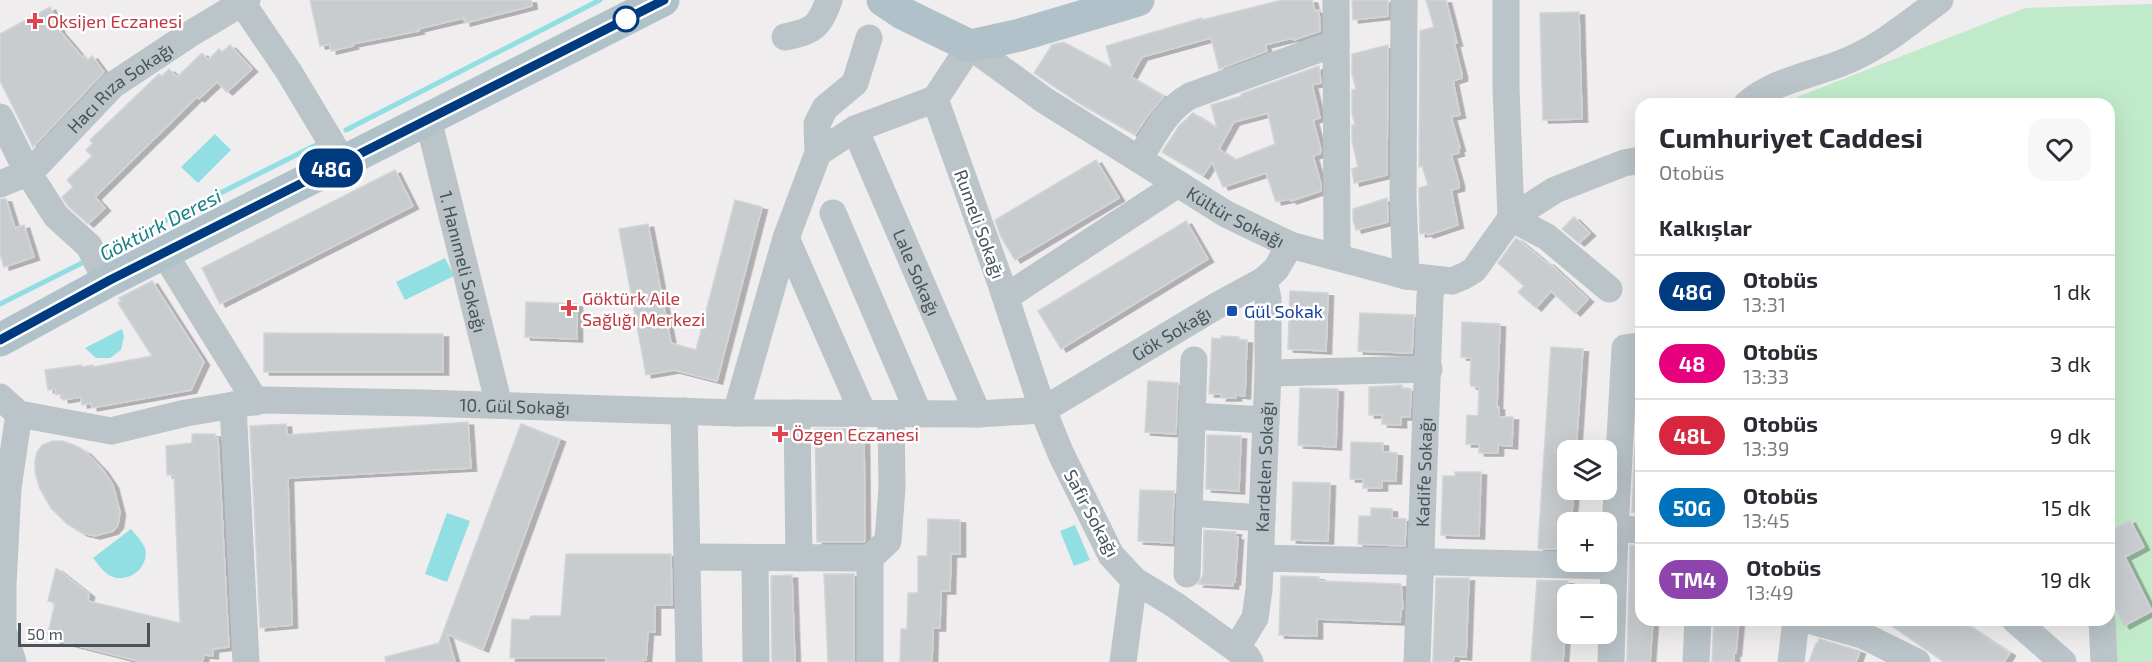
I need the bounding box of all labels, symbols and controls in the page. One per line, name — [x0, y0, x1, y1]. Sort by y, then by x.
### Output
unlabelled marker — [613, 6, 639, 32]
place label: Oksijen Eczanesi — [47, 10, 182, 32]
marker: Oksijen Eczanesi — [28, 14, 42, 28]
street label: Hacı Rıza Sokağı — [62, 37, 177, 138]
button: heart — [2028, 118, 2091, 181]
text: Cumhuriyet Caddesi — [1659, 120, 1923, 154]
line badge: 48G — [296, 148, 366, 188]
text: 48G — [311, 156, 351, 181]
text: Otobüs — [1659, 160, 1724, 184]
street label: Rumeli Sokağı — [950, 166, 1010, 282]
street label: Kültür Sokağı — [1183, 181, 1288, 252]
water label: Göktürk Deresi — [95, 183, 225, 265]
street label: 1. Hanımeli Sokağı — [435, 188, 492, 335]
text: Kalkışlar — [1659, 214, 1752, 240]
street label: Lale Sokağı — [888, 226, 945, 319]
text: Otobüs — [1743, 266, 1818, 292]
text: 1 dk — [2054, 278, 2091, 304]
text: 48G — [1672, 279, 1712, 304]
place label: Göktürk Aile Sağlığı Merkezi — [582, 287, 705, 330]
text: 13:31 — [1743, 292, 1786, 316]
marker: Göktürk Aile Sağlığı Merkezi — [560, 299, 578, 317]
place label: Gül Sokak — [1244, 300, 1323, 322]
street label: Gök Sokağı — [1128, 301, 1215, 365]
marker: Gül Sokak — [1225, 304, 1239, 318]
text: Otobüs — [1743, 338, 1818, 364]
text: 3 dk — [2050, 350, 2091, 376]
text: 48 — [1679, 351, 1705, 376]
text: 13:33 — [1743, 364, 1789, 388]
street label: 10. Gül Sokağı — [459, 393, 570, 419]
street label: Kardelen Sokağı — [1250, 401, 1278, 533]
text: Otobüs — [1743, 410, 1818, 436]
street label: Kadife Sokağı — [1411, 417, 1437, 527]
text: 9 dk — [2050, 422, 2091, 448]
place label: Özgen Eczanesi — [792, 423, 919, 445]
text: 48L — [1673, 423, 1711, 448]
marker: Özgen Eczanesi — [773, 427, 787, 441]
text: 13:39 — [1743, 436, 1789, 460]
map controls — [1557, 440, 1617, 644]
button: layers — [1557, 440, 1617, 500]
street label: Safir Sokağı — [1060, 465, 1124, 561]
text: Otobüs — [1743, 482, 1818, 508]
text: 15 dk — [2042, 494, 2091, 520]
text: 50G — [1673, 495, 1711, 520]
text: 13:45 — [1743, 508, 1790, 532]
button: + — [1557, 512, 1617, 572]
text: Otobüs — [1746, 554, 1821, 580]
text: 19 dk — [2041, 566, 2091, 592]
text: TM4 — [1671, 567, 1716, 592]
text: 13:49 — [1746, 580, 1794, 604]
button: − — [1557, 584, 1617, 644]
scale bar — [18, 620, 150, 648]
text: 50 m — [27, 624, 63, 643]

